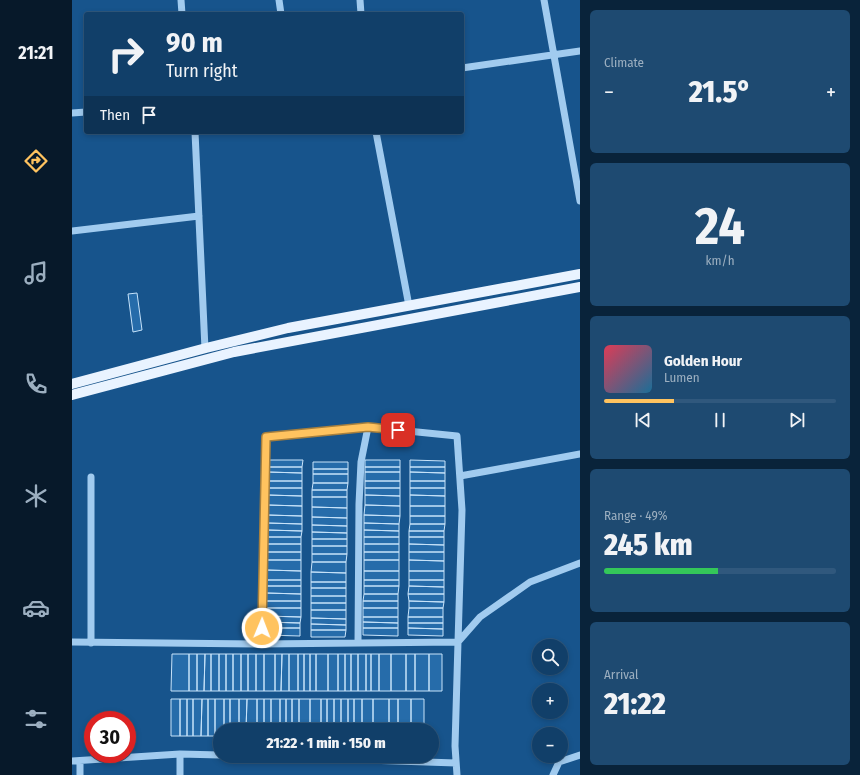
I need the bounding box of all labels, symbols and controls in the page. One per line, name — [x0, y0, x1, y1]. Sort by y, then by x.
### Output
text: 90 m — [166, 26, 223, 59]
icon: right — [100, 28, 152, 80]
text: 21:21 — [18, 42, 54, 64]
text: Climate — [604, 55, 644, 70]
text: Turn right — [166, 60, 238, 82]
text: 21.5° — [689, 74, 751, 110]
text: − — [604, 79, 614, 106]
text: + — [826, 79, 836, 106]
icon: arrive — [138, 104, 160, 126]
text: Then — [100, 106, 130, 124]
icon: directions — [22, 147, 50, 175]
text: 24 — [695, 195, 745, 258]
text: km/h — [706, 253, 735, 268]
icon: music — [22, 259, 50, 287]
text: Golden Hour — [664, 352, 742, 370]
icon: phone — [22, 370, 50, 398]
text: Lumen — [664, 370, 700, 385]
icon: previous — [632, 409, 654, 431]
icon: pause — [709, 409, 731, 431]
icon: next — [786, 409, 808, 431]
pin — [381, 413, 415, 447]
icon: arrive — [387, 419, 409, 441]
icon: climate — [22, 482, 50, 510]
text: Range · 49% — [604, 508, 667, 523]
text: 245 km — [604, 527, 692, 563]
icon: car — [22, 594, 50, 622]
position arrow — [241, 607, 283, 649]
map controls — [532, 639, 568, 763]
button: search — [532, 639, 568, 675]
text: Arrival — [604, 667, 638, 682]
button: + — [532, 683, 568, 719]
text: 21:22 — [604, 686, 666, 722]
icon: filters — [22, 705, 50, 733]
speed limit sign: 30 — [84, 711, 136, 763]
button: − — [532, 727, 568, 763]
text: 21:22 · 1 min · 150 m — [266, 734, 386, 752]

